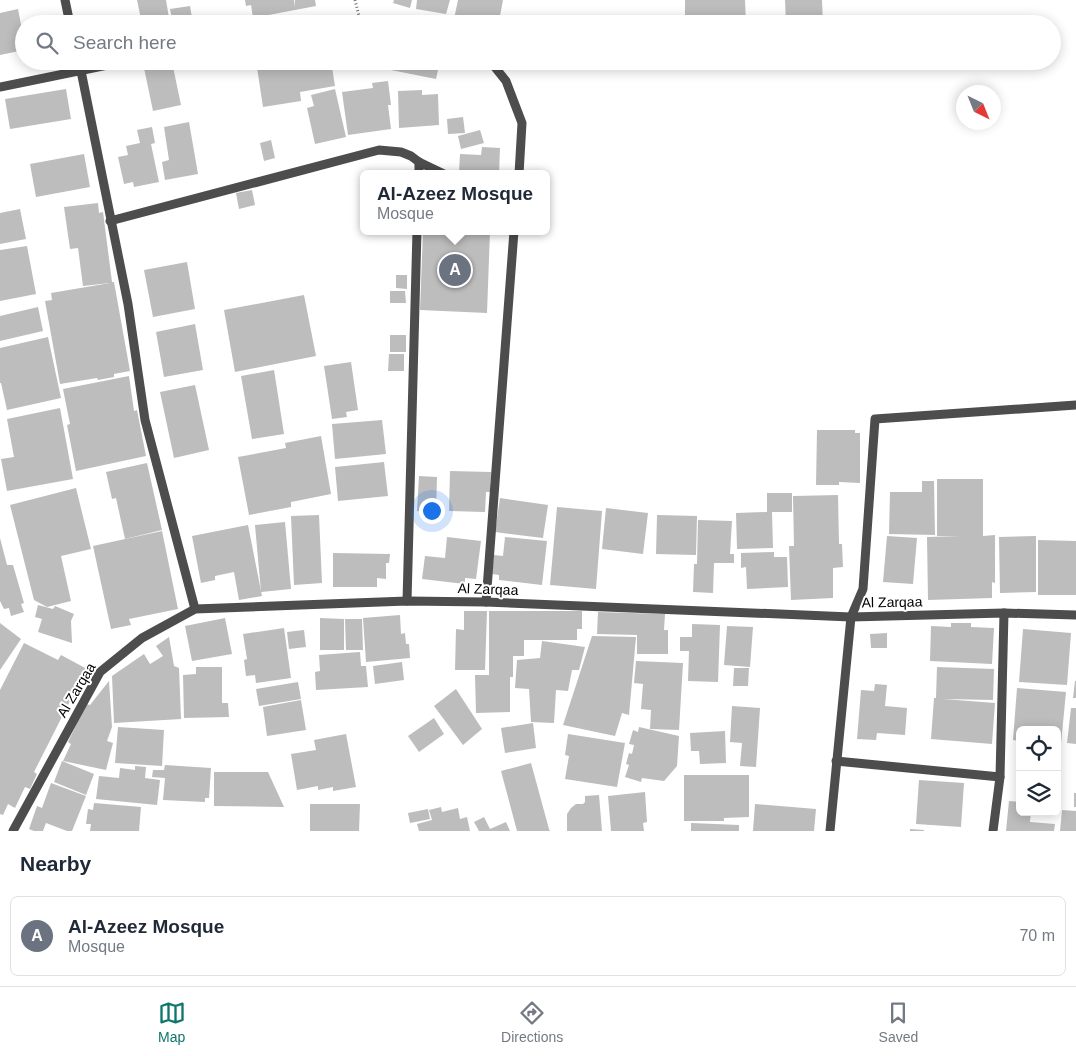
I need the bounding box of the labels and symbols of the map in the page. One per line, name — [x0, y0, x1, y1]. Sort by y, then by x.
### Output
north arrow — [956, 85, 1001, 130]
pin: A — [439, 251, 471, 289]
your location — [419, 498, 445, 524]
street label: Al Zarqaa — [457, 580, 519, 598]
street label: Al Zarqaa — [862, 593, 923, 611]
street label: Al Zarqaa — [54, 660, 99, 720]

